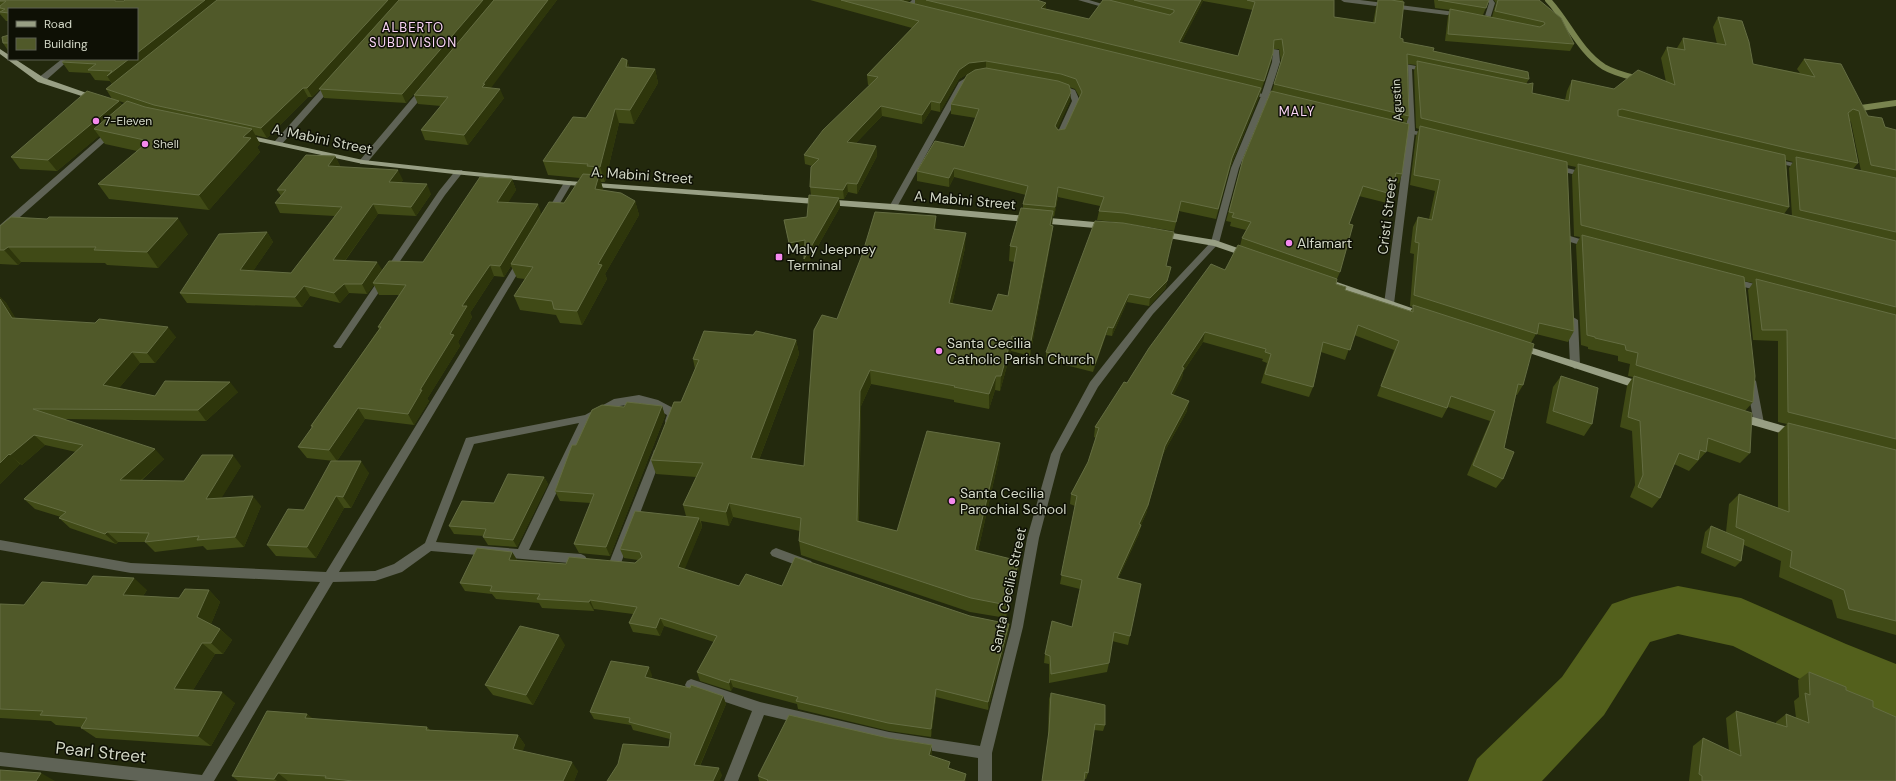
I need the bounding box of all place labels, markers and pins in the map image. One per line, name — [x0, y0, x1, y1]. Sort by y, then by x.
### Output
place label: 7-Eleven — [104, 113, 152, 129]
marker: 7-Eleven — [91, 116, 101, 126]
place label: Shell — [153, 136, 179, 152]
marker: Shell — [140, 139, 150, 149]
place label: Alfamart — [1297, 234, 1352, 252]
marker: Alfamart — [1284, 238, 1294, 248]
place label: Maly Jeepney Terminal — [787, 240, 876, 274]
marker: Maly Jeepney Terminal — [774, 252, 784, 262]
place label: Santa Cecilia Catholic Parish Church — [947, 334, 1094, 368]
marker: Santa Cecilia Catholic Parish Church — [934, 346, 944, 356]
place label: Santa Cecilia Parochial School — [960, 484, 1066, 518]
marker: Santa Cecilia Parochial School — [947, 496, 957, 506]

